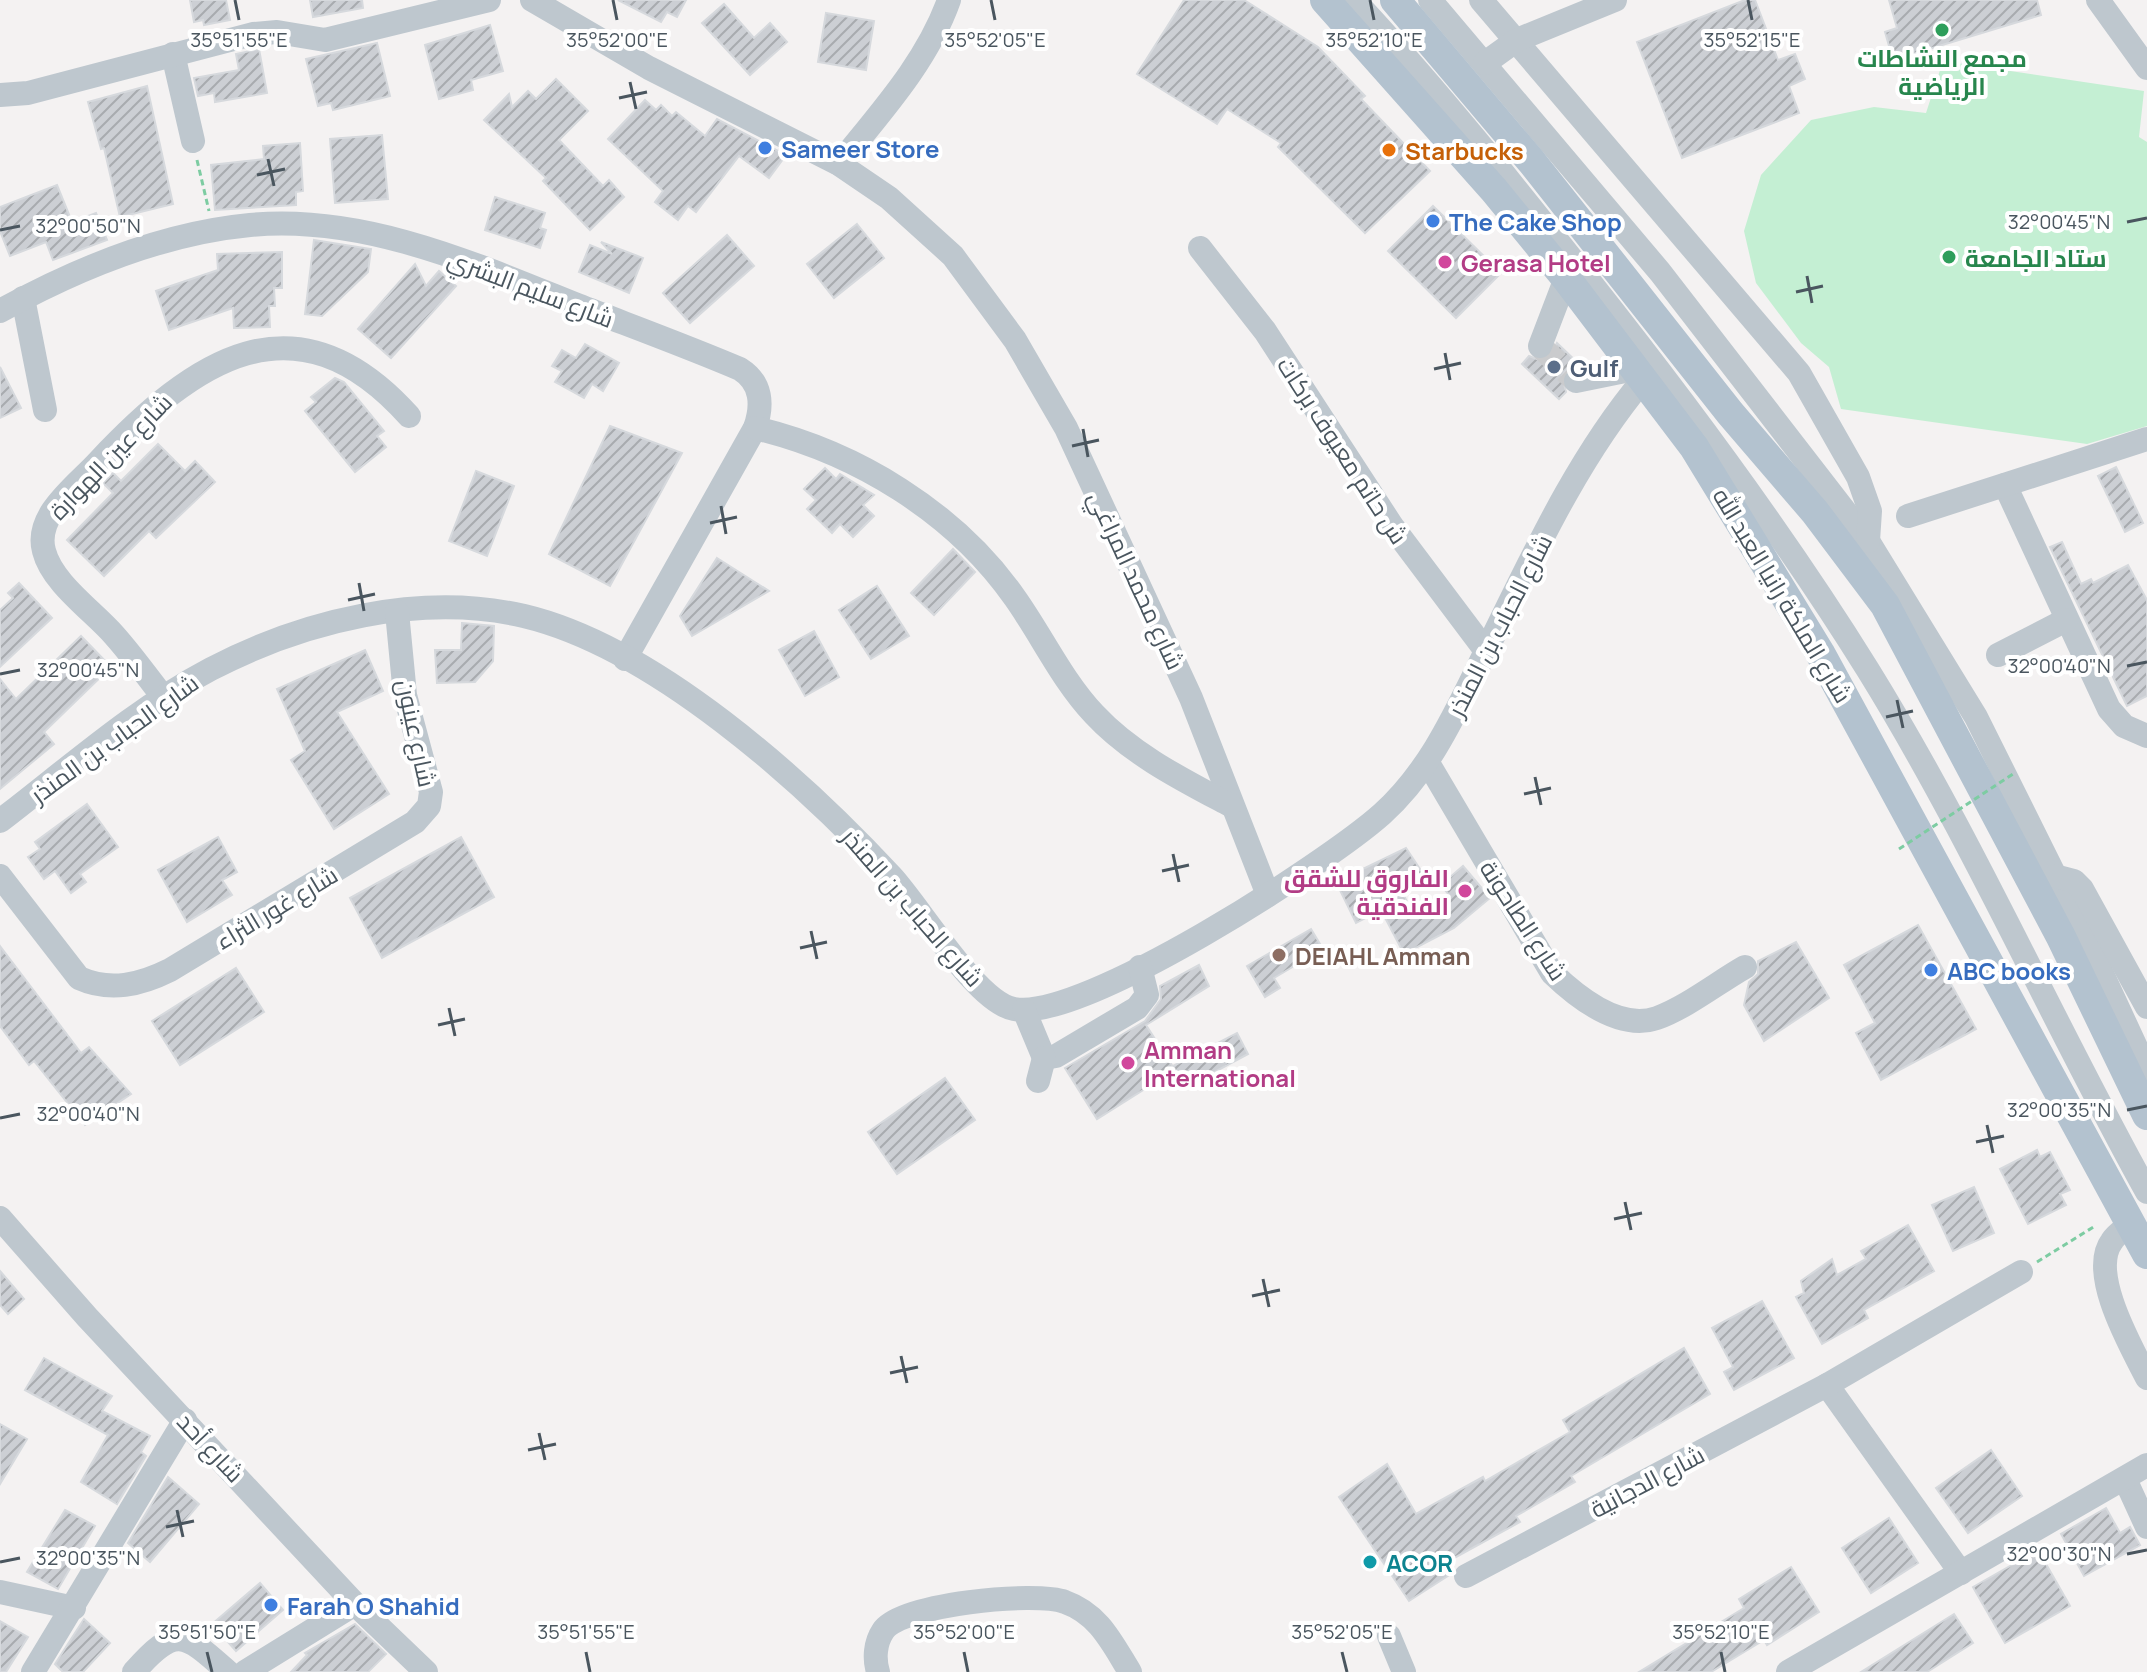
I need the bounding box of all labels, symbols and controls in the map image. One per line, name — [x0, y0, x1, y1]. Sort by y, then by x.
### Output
marker: مجمع النشاطات الرياضية — [1933, 21, 1951, 39]
text: 35°51'55"E — [190, 26, 288, 53]
text: 35°52'00"E — [566, 26, 668, 53]
text: 35°52'05"E — [944, 26, 1046, 53]
text: 35°52'10"E — [1325, 26, 1423, 53]
text: 35°52'15"E — [1704, 26, 1800, 53]
place label: مجمع النشاطات الرياضية — [1857, 41, 2027, 102]
place label: Sameer Store — [781, 132, 939, 165]
place label: Starbucks — [1405, 134, 1524, 167]
marker: Sameer Store — [756, 139, 774, 157]
marker: Starbucks — [1380, 141, 1398, 159]
place label: The Cake Shop — [1449, 205, 1622, 238]
text: 32°00'45"N — [2008, 208, 2110, 235]
text: 32°00'50"N — [35, 212, 141, 239]
marker: The Cake Shop — [1424, 212, 1442, 230]
street label: شارع سليم البشري — [442, 241, 619, 338]
place label: ستاد الجامعة — [1965, 241, 2107, 274]
place label: Gerasa Hotel — [1461, 246, 1611, 279]
marker: ستاد الجامعة — [1940, 248, 1958, 266]
marker: Gerasa Hotel — [1436, 253, 1454, 271]
street label: ش حاتم معيوف بركات — [1269, 350, 1416, 551]
place label: Gulf — [1570, 351, 1618, 384]
marker: Gulf — [1545, 358, 1563, 376]
street label: شارع عين الهوارة — [41, 386, 179, 527]
street label: شارع الملكة رانيا العبد الله — [1705, 481, 1860, 709]
street label: شارع محمد المراغي — [1078, 485, 1193, 676]
street label: شارع الحباب بن المنذر — [1438, 528, 1560, 724]
text: 32°00'40"N — [2007, 652, 2111, 679]
text: 32°00'45"N — [37, 656, 139, 683]
street label: شارع الحباب بن المنذر — [22, 666, 205, 812]
street label: شارع عينون — [389, 676, 445, 790]
street label: شارع الحباب بن المنذر — [833, 819, 991, 994]
street label: شارع الطاحونة — [1472, 854, 1575, 987]
street label: شارع غور الثراء — [209, 857, 344, 957]
place label: الفاروق للشقق الفندقية — [1284, 861, 1449, 922]
marker: الفاروق للشقق الفندقية — [1456, 882, 1474, 900]
place label: DEIAHL Amman — [1295, 939, 1470, 972]
marker: DEIAHL Amman — [1270, 946, 1288, 964]
place label: ABC books — [1947, 954, 2071, 987]
marker: ABC books — [1922, 961, 1940, 979]
place label: Amman International — [1144, 1033, 1296, 1094]
marker: Amman International — [1119, 1054, 1137, 1072]
text: 32°00'35"N — [2007, 1096, 2111, 1123]
text: 32°00'40"N — [36, 1100, 140, 1127]
street label: شارع أحد — [170, 1405, 252, 1490]
street label: شارع الدجانية — [1584, 1437, 1710, 1526]
text: 32°00'30"N — [2007, 1540, 2111, 1567]
text: 32°00'35"N — [36, 1544, 140, 1571]
place label: ACOR — [1386, 1546, 1453, 1579]
marker: ACOR — [1361, 1553, 1379, 1571]
place label: Farah O Shahid — [287, 1589, 460, 1622]
marker: Farah O Shahid — [262, 1596, 280, 1614]
text: 35°51'50"E — [158, 1618, 256, 1645]
text: 35°51'55"E — [537, 1618, 635, 1645]
text: 35°52'00"E — [913, 1618, 1015, 1645]
text: 35°52'05"E — [1291, 1618, 1393, 1645]
text: 35°52'10"E — [1672, 1618, 1770, 1645]

